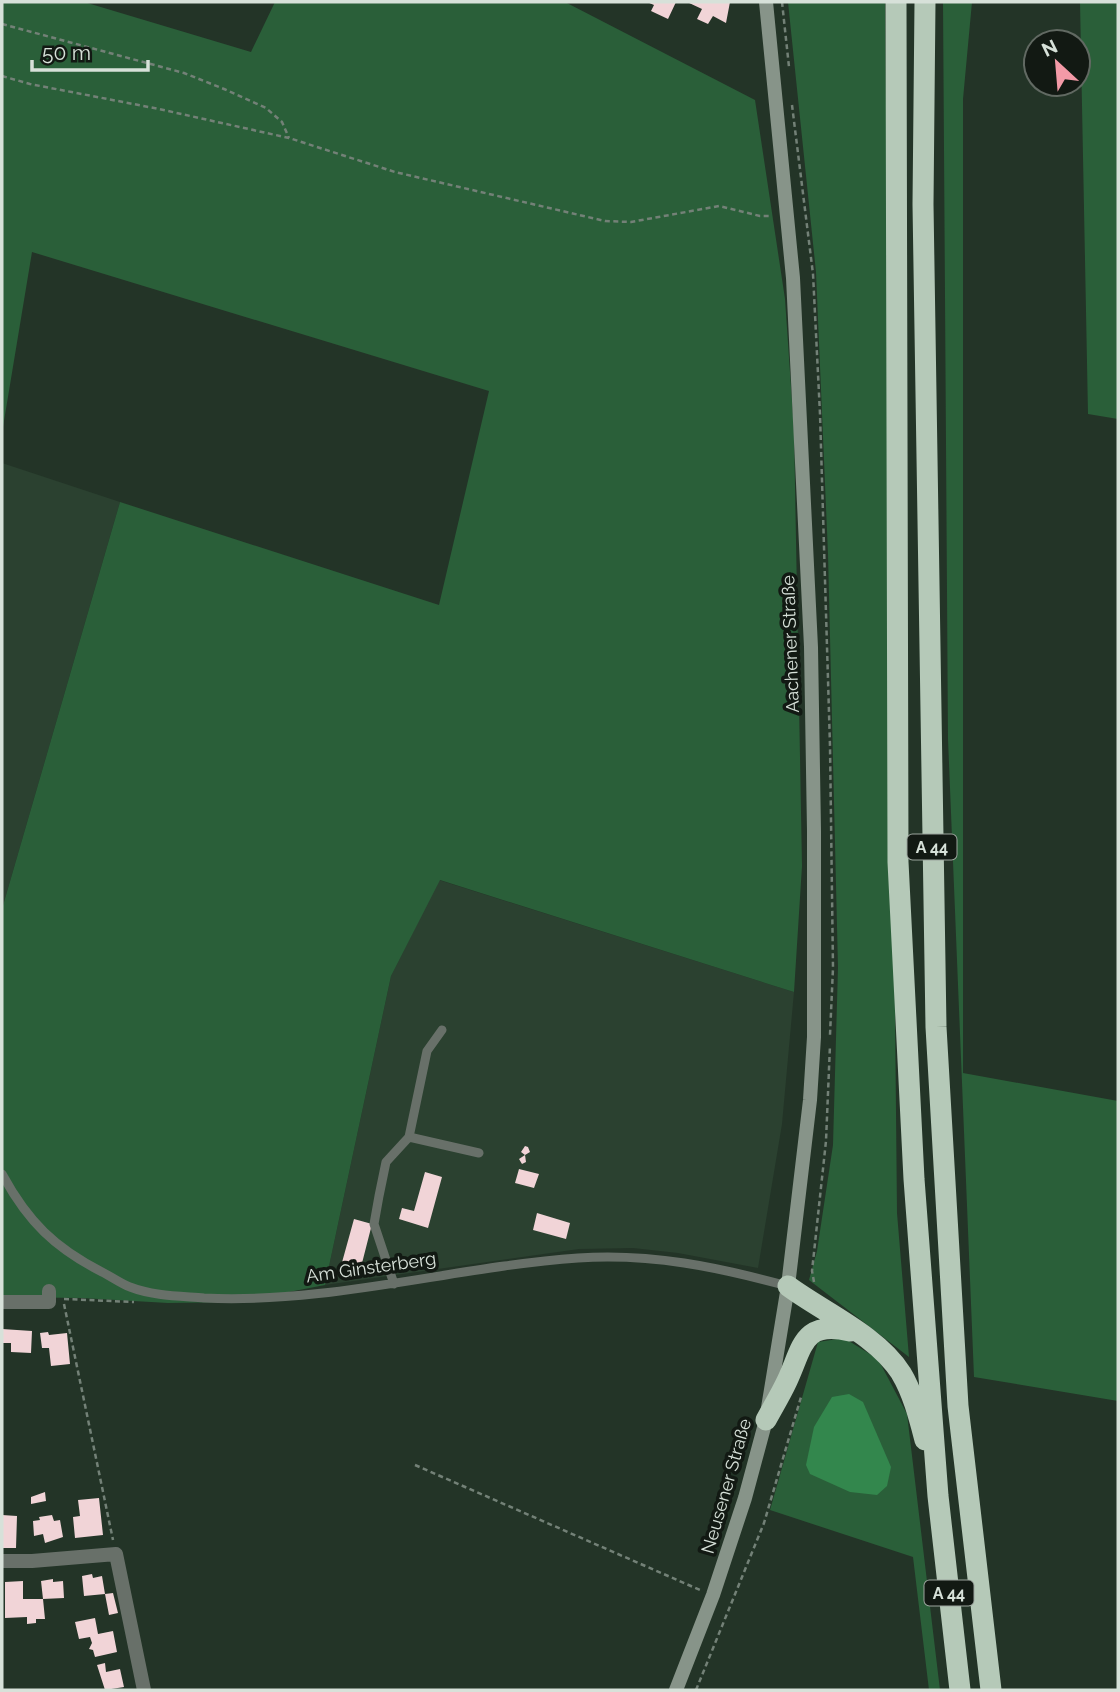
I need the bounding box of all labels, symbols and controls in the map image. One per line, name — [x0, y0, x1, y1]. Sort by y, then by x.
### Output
scale bar — [32, 28, 147, 72]
north arrow — [1022, 28, 1092, 98]
text: N — [1038, 35, 1061, 61]
text: 50 m — [42, 40, 91, 65]
street label: Aachener Straße — [777, 574, 803, 713]
road number: A 44 — [908, 834, 956, 860]
street label: Am Ginsterberg — [305, 1247, 437, 1287]
street label: Neusener Straße — [697, 1416, 755, 1556]
road number: A 44 — [925, 1581, 974, 1606]

